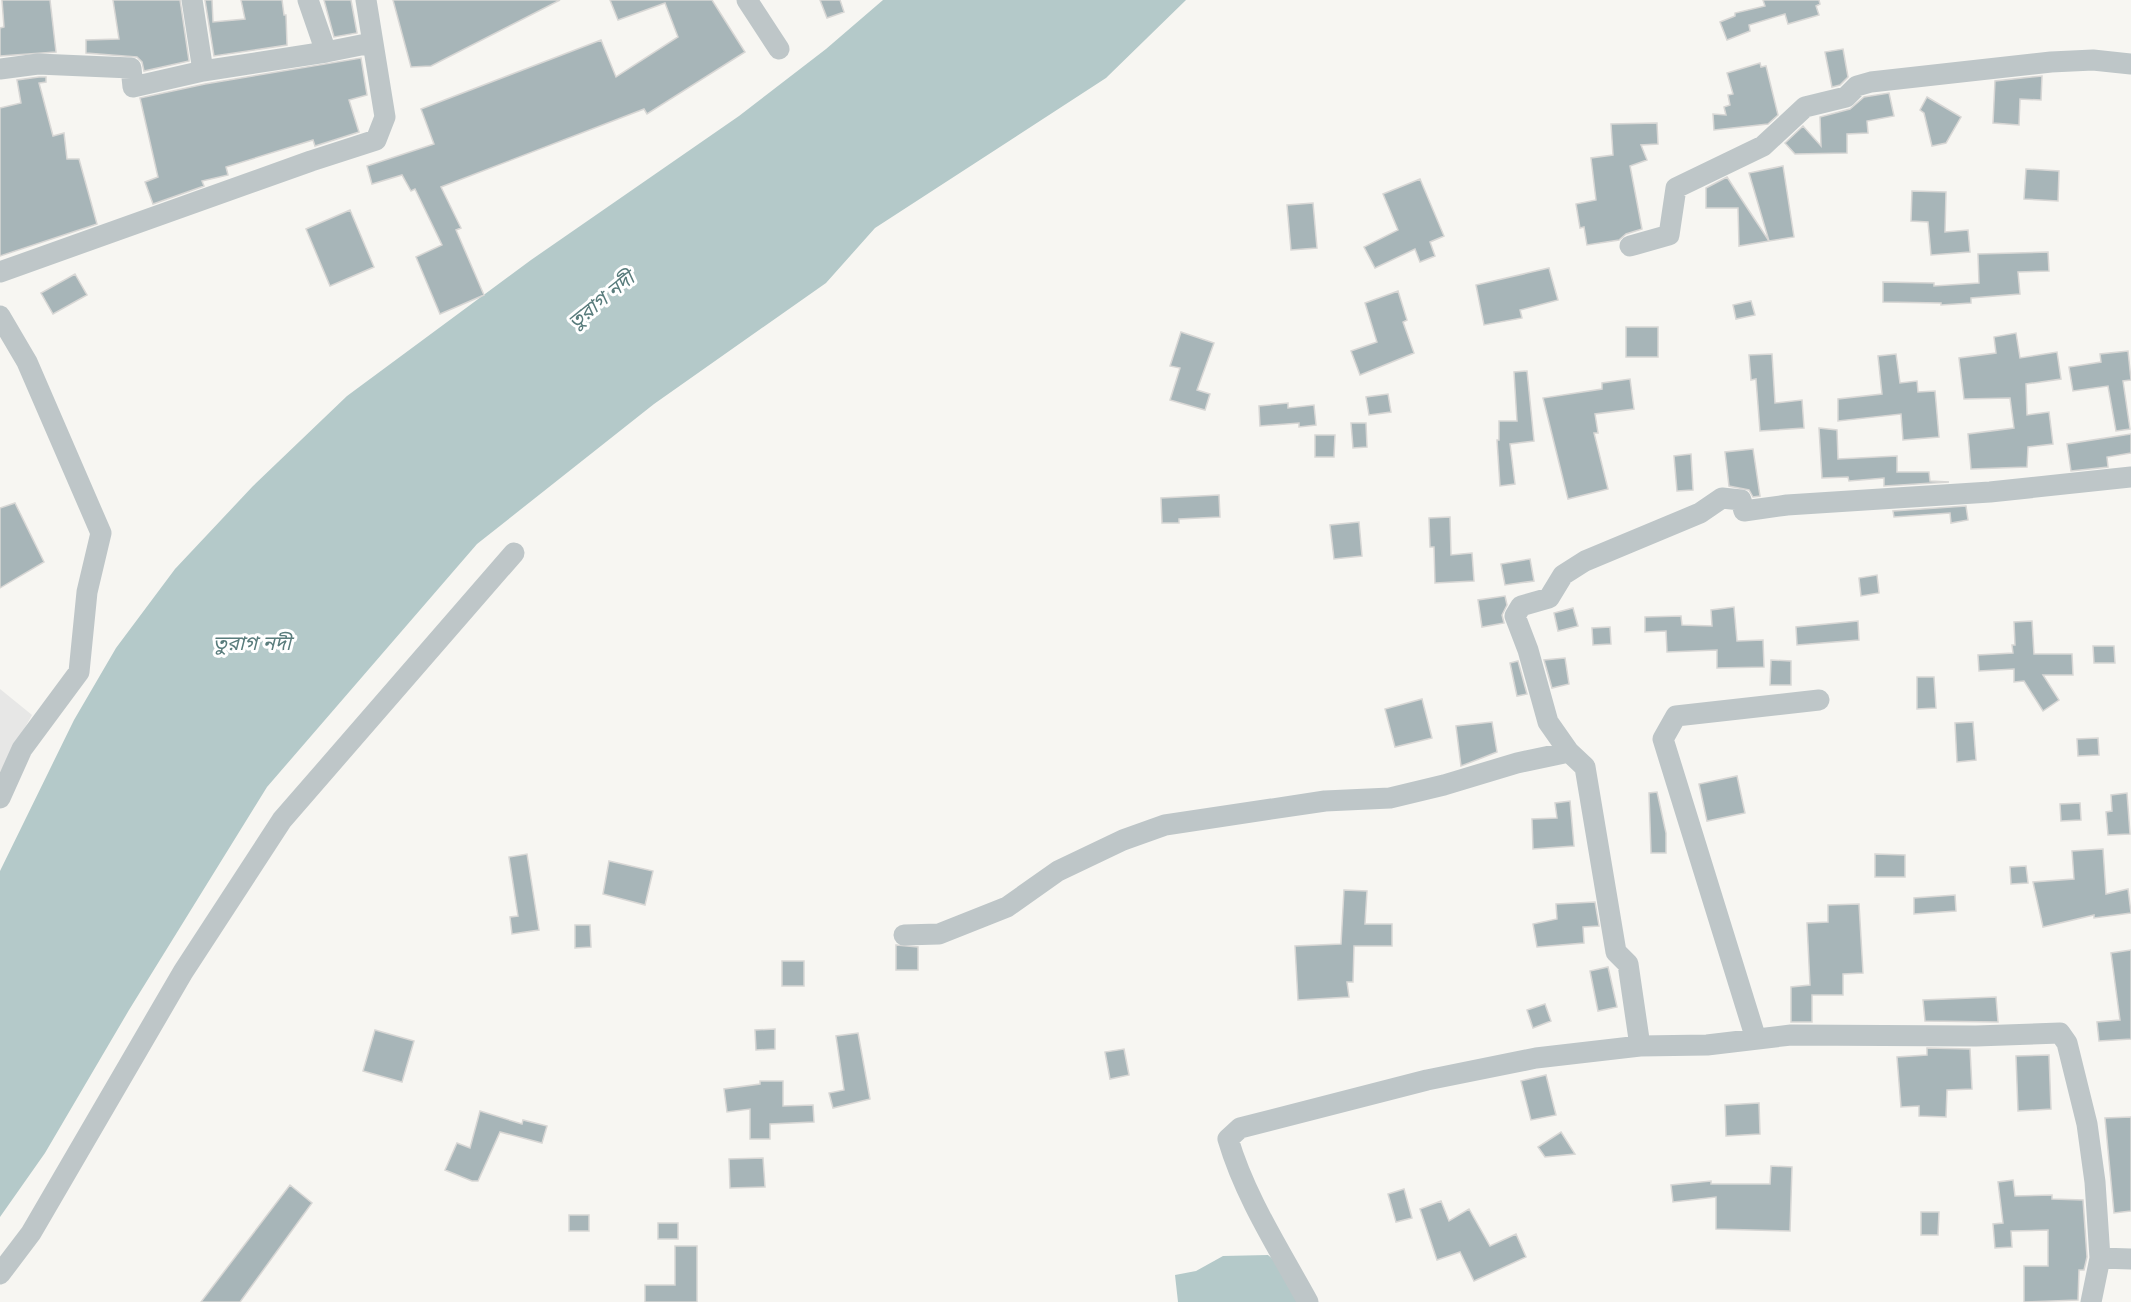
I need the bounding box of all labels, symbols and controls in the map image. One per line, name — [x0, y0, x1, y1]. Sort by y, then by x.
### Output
water label: তুরাগ নদী — [563, 264, 642, 334]
water label: তুরাগ নদী — [213, 631, 295, 655]

